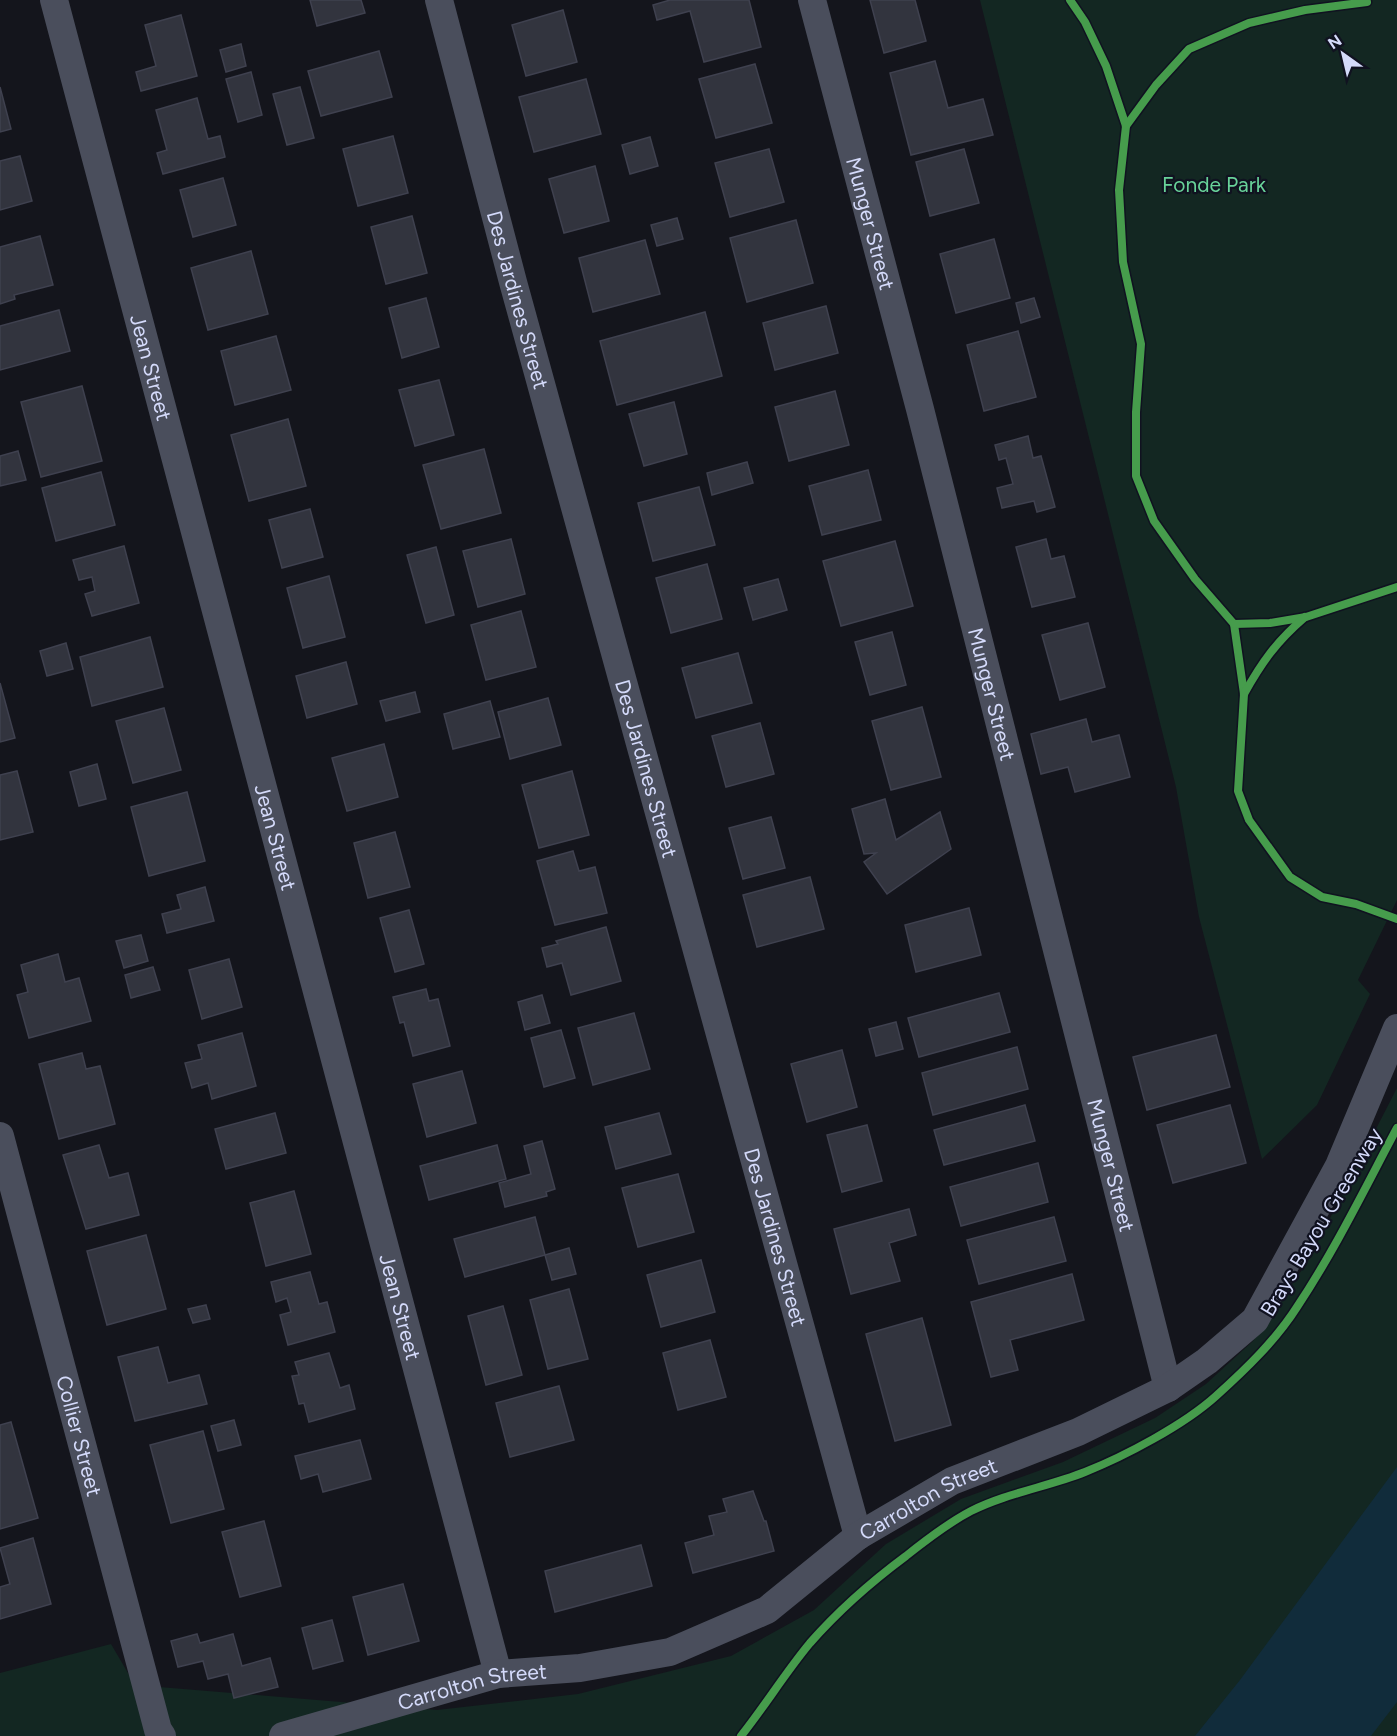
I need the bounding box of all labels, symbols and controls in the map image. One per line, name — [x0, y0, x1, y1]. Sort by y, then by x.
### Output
north arrow — [1313, 24, 1373, 84]
text: N — [1324, 31, 1345, 53]
street label: Munger Street — [842, 154, 900, 292]
park label: Fonde Park — [1162, 172, 1267, 197]
street label: Des Jardines Street — [482, 208, 554, 392]
street label: Jean Street — [125, 312, 177, 423]
street label: Munger Street — [963, 625, 1021, 763]
street label: Des Jardines Street — [610, 676, 683, 860]
street label: Jean Street — [250, 781, 302, 893]
street label: Munger Street — [1083, 1096, 1140, 1234]
street label: Brays Bayou Greenway — [1255, 1123, 1387, 1321]
street label: Des Jardines Street — [739, 1145, 812, 1329]
street label: Jean Street — [375, 1251, 427, 1363]
street label: Collier Street — [52, 1372, 108, 1499]
street label: Carrolton Street — [854, 1452, 1000, 1545]
street label: Carrolton Street — [394, 1658, 547, 1715]

